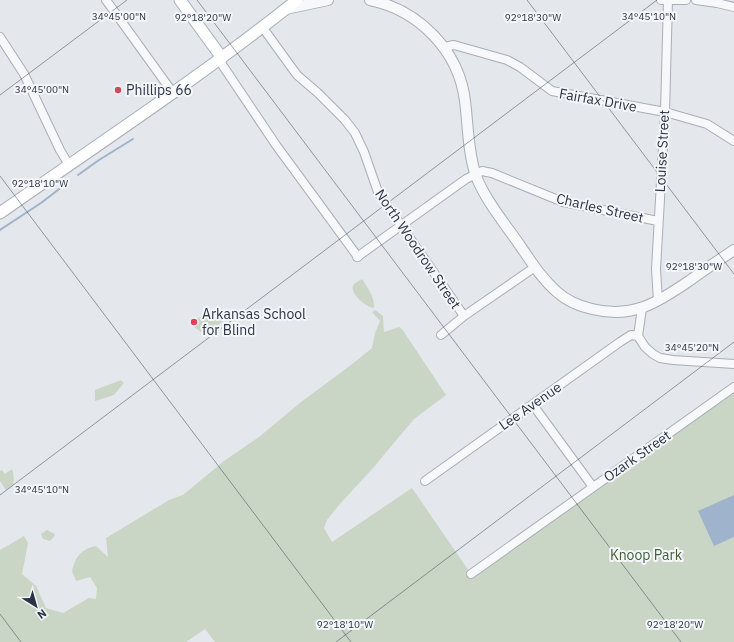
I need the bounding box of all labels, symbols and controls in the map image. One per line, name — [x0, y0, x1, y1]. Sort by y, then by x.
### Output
text: 34°45'00"N — [92, 10, 146, 23]
text: 34°45'10"N — [622, 10, 676, 23]
text: 92°18'20"W — [175, 11, 231, 24]
text: 92°18'30"W — [505, 11, 561, 24]
place label: Phillips 66 — [126, 81, 192, 99]
text: 34°45'00"N — [15, 83, 69, 96]
street label: Fairfax Drive — [558, 84, 638, 116]
marker: Phillips 66 — [113, 85, 123, 95]
street label: Louise Street — [651, 109, 673, 193]
text: 92°18'10"W — [12, 177, 68, 190]
street label: North Woodrow Street — [371, 186, 465, 312]
street label: Charles Street — [554, 189, 646, 227]
text: 92°18'30"W — [666, 260, 722, 273]
place label: Arkansas School for Blind — [202, 305, 306, 339]
marker: Arkansas School for Blind — [189, 317, 199, 327]
text: 34°45'20"N — [665, 341, 719, 354]
street label: Lee Avenue — [495, 378, 565, 434]
street label: Ozark Street — [600, 426, 674, 486]
text: 34°45'10"N — [15, 483, 69, 496]
park label: Knoop Park — [610, 546, 683, 564]
north arrow — [16, 586, 56, 626]
text: N — [35, 606, 49, 622]
text: 92°18'10"W — [317, 618, 373, 631]
text: 92°18'20"W — [647, 618, 703, 631]

